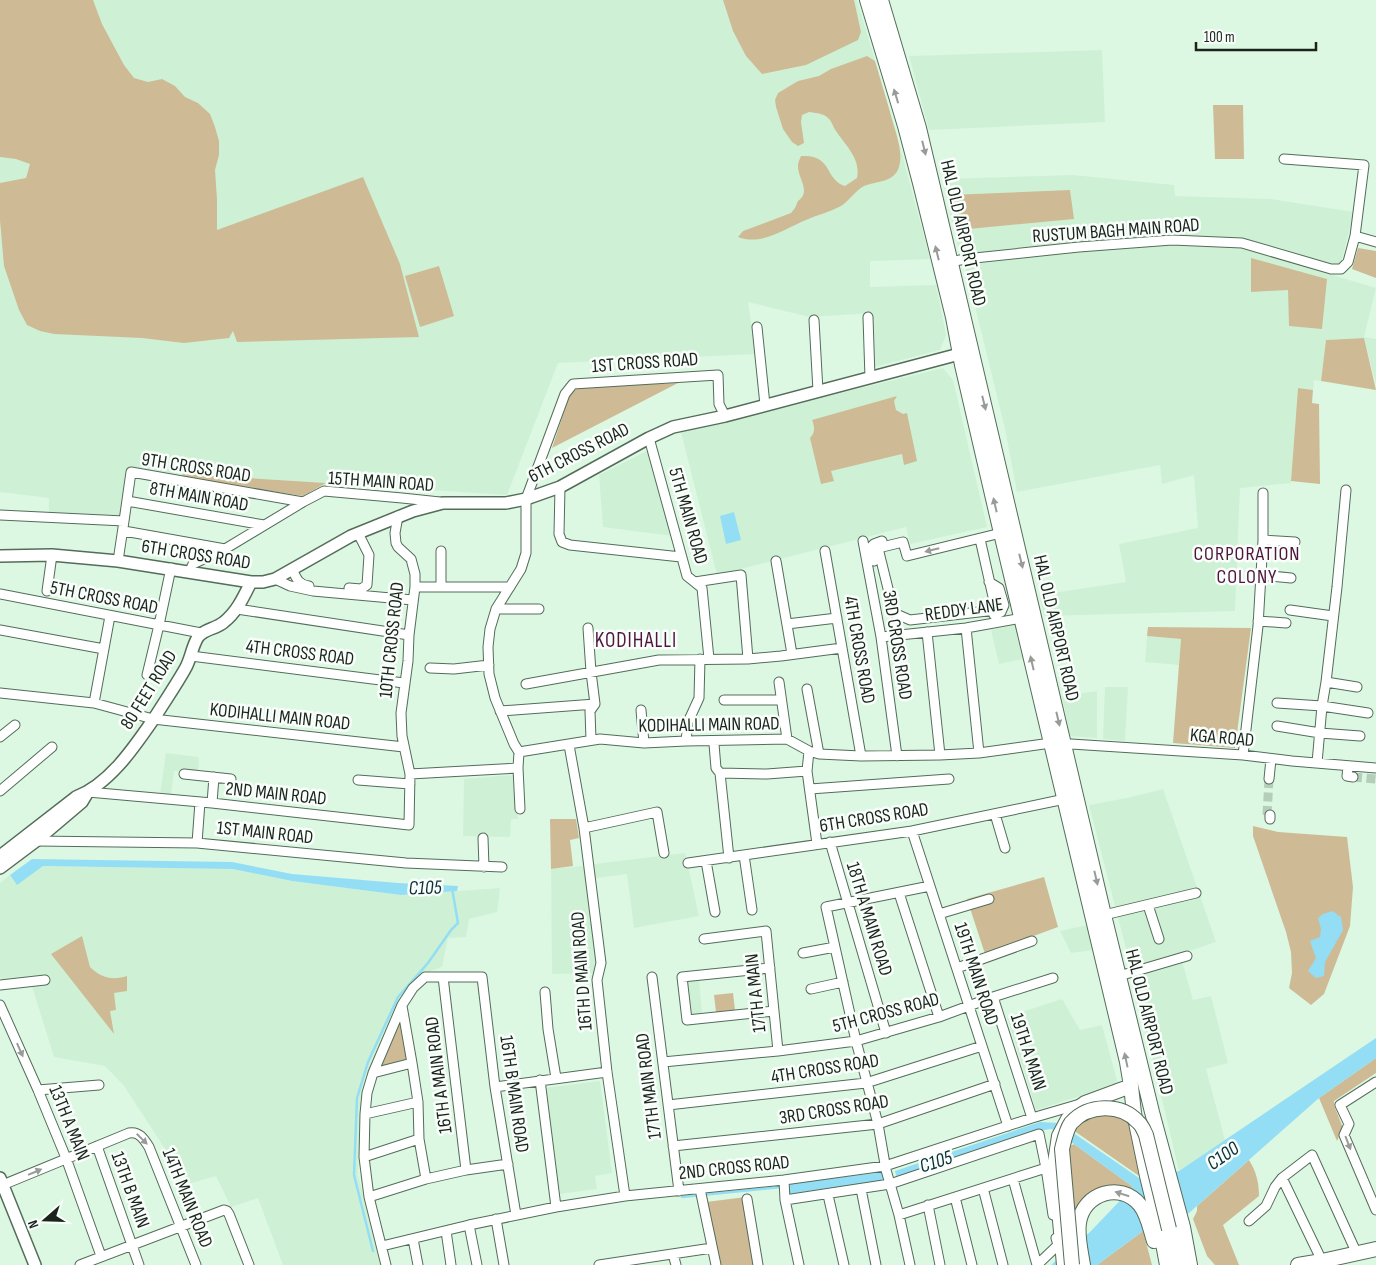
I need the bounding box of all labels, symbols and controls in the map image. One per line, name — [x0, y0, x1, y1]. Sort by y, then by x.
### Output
scale bar — [1196, 20, 1316, 52]
text: 100 m — [1204, 28, 1235, 47]
one-way arrow — [892, 88, 900, 103]
one-way arrow — [920, 140, 928, 155]
street label: HAL OLD AIRPORT ROAD — [935, 158, 991, 308]
street label: RUSTUM BAGH MAIN ROAD — [1032, 214, 1200, 248]
one-way arrow — [933, 246, 941, 261]
street label: 1ST CROSS ROAD — [591, 348, 699, 378]
one-way arrow — [980, 396, 988, 411]
street label: 6TH CROSS ROAD — [525, 418, 633, 488]
street label: 9TH CROSS ROAD — [140, 448, 252, 488]
street label: 5TH MAIN ROAD — [663, 465, 713, 567]
street label: 15TH MAIN ROAD — [327, 467, 435, 497]
street label: 8TH MAIN ROAD — [148, 477, 250, 517]
one-way arrow — [991, 498, 999, 513]
street label: 6TH CROSS ROAD — [140, 535, 252, 575]
district label: CORPORATION COLONY — [1193, 542, 1301, 589]
one-way arrow — [925, 546, 940, 554]
street label: HAL OLD AIRPORT ROAD — [1028, 553, 1084, 703]
one-way arrow — [1017, 554, 1025, 569]
street label: 5TH CROSS ROAD — [48, 576, 160, 620]
street label: 10TH CROSS ROAD — [374, 581, 410, 699]
street label: 3RD CROSS ROAD — [877, 589, 917, 701]
street label: REDDY LANE — [923, 593, 1005, 627]
street label: 4TH CROSS ROAD — [838, 594, 880, 706]
district label: KODIHALLI — [595, 628, 677, 653]
street label: 4TH CROSS ROAD — [245, 635, 355, 671]
street label: 80 FEET ROAD — [116, 646, 182, 734]
one-way arrow — [1028, 656, 1036, 671]
street label: KODIHALLI MAIN ROAD — [209, 698, 351, 736]
street label: KODIHALLI MAIN ROAD — [638, 712, 780, 738]
one-way arrow — [1054, 712, 1062, 727]
street label: KGA ROAD — [1189, 724, 1255, 752]
street label: 2ND MAIN ROAD — [224, 777, 328, 811]
street label: 6TH CROSS ROAD — [818, 798, 930, 838]
street label: 1ST MAIN ROAD — [216, 817, 314, 849]
street label: 18TH A MAIN ROAD — [841, 859, 897, 979]
one-way arrow — [1092, 870, 1100, 885]
water label: C105 — [408, 875, 443, 901]
street label: 16TH D MAIN ROAD — [566, 911, 598, 1031]
street label: 19TH MAIN ROAD — [949, 920, 1003, 1028]
street label: HAL OLD AIRPORT ROAD — [1120, 947, 1178, 1097]
street label: 17TH A MAIN — [740, 952, 772, 1034]
street label: 5TH CROSS ROAD — [830, 988, 942, 1038]
street label: 19TH A MAIN — [1005, 1011, 1051, 1093]
street label: 16TH A MAIN ROAD — [420, 1015, 458, 1135]
street label: 17TH MAIN ROAD — [631, 1032, 667, 1140]
street label: 16TH B MAIN ROAD — [494, 1034, 534, 1154]
one-way arrow — [16, 1043, 24, 1057]
street label: 4TH CROSS ROAD — [769, 1049, 881, 1089]
one-way arrow — [1122, 1052, 1130, 1067]
street label: 13TH A MAIN — [44, 1082, 94, 1164]
street label: 3RD CROSS ROAD — [778, 1090, 890, 1130]
one-way arrow — [136, 1133, 148, 1145]
water label: C100 — [1202, 1136, 1244, 1176]
one-way arrow — [1344, 1136, 1352, 1151]
street label: 14TH MAIN ROAD — [157, 1145, 217, 1251]
water label: C105 — [917, 1145, 957, 1179]
street label: 13TH B MAIN — [106, 1149, 154, 1231]
street label: 2ND CROSS ROAD — [677, 1151, 791, 1185]
one-way arrow — [27, 1167, 42, 1175]
one-way arrow — [1115, 1190, 1130, 1198]
north arrow — [20, 1195, 70, 1245]
text: N — [24, 1218, 43, 1231]

